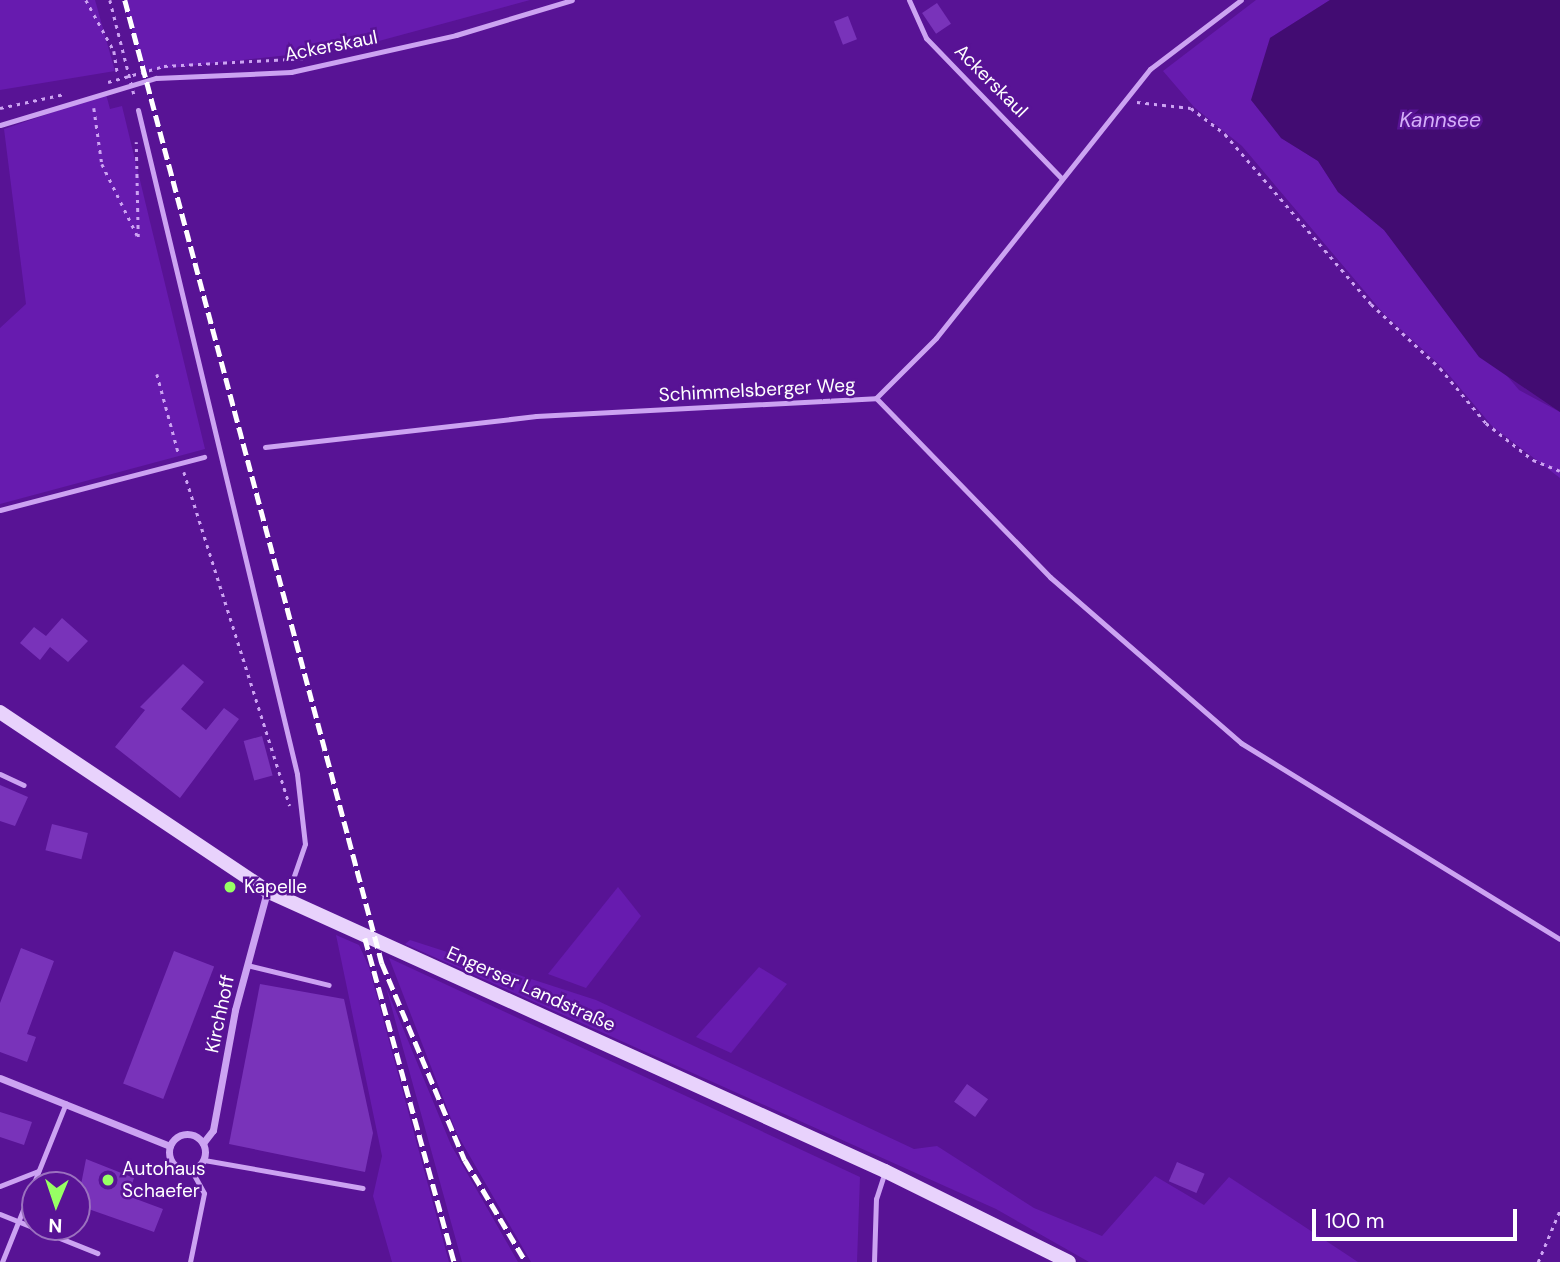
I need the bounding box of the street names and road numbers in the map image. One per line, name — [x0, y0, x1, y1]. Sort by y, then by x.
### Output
street label: Ackerskaul — [283, 26, 379, 66]
street label: Ackerskaul — [950, 40, 1032, 122]
street label: Schimmelsberger Weg — [658, 373, 856, 407]
street label: Engerser Landstraße — [443, 942, 619, 1036]
street label: Kirchhoff — [201, 973, 239, 1055]

